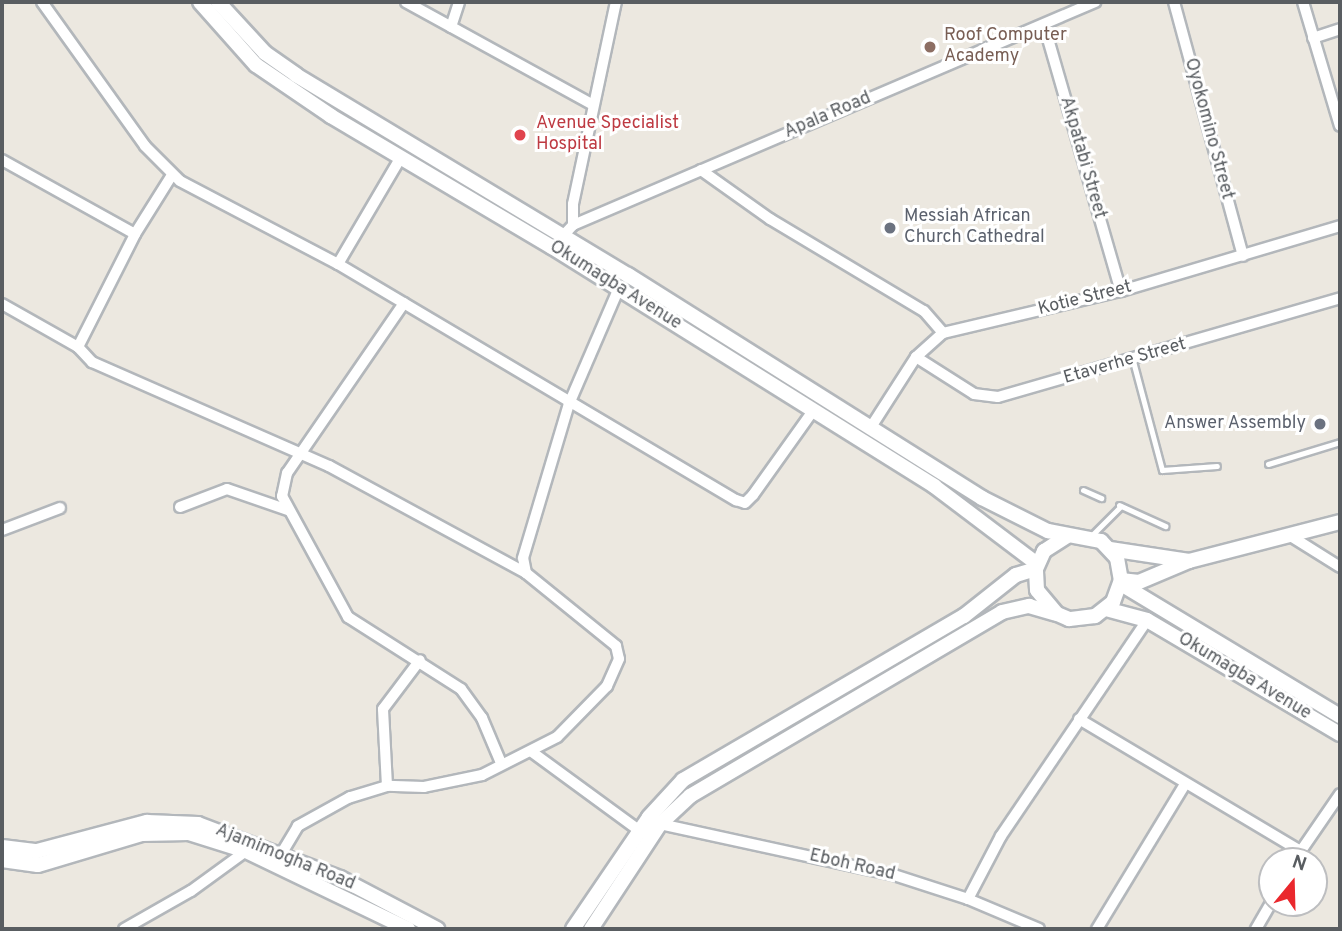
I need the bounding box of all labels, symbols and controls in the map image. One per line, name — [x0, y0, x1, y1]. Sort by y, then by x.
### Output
place label: Roof Computer Academy — [944, 26, 1067, 68]
marker: Roof Computer Academy — [922, 39, 938, 55]
street label: Oyokomino Street — [1179, 56, 1237, 202]
street label: Apala Road — [781, 88, 875, 144]
street label: Akpatabi Street — [1054, 94, 1110, 222]
place label: Avenue Specialist Hospital — [536, 114, 679, 156]
marker: Avenue Specialist Hospital — [510, 125, 530, 145]
place label: Messiah African Church Cathedral — [904, 207, 1045, 249]
marker: Messiah African Church Cathedral — [882, 220, 898, 236]
street label: Okumagba Avenue — [545, 237, 685, 335]
street label: Kotie Street — [1036, 277, 1134, 321]
street label: Etaverhe Street — [1061, 334, 1189, 390]
place label: Answer Assembly — [1163, 413, 1306, 435]
marker: Answer Assembly — [1312, 416, 1328, 432]
street label: Okumagba Avenue — [1173, 629, 1315, 725]
street label: Ajamimogha Road — [212, 820, 358, 896]
street label: Eboh Road — [807, 846, 897, 886]
north arrow — [1258, 847, 1328, 917]
text: N — [1289, 850, 1310, 878]

